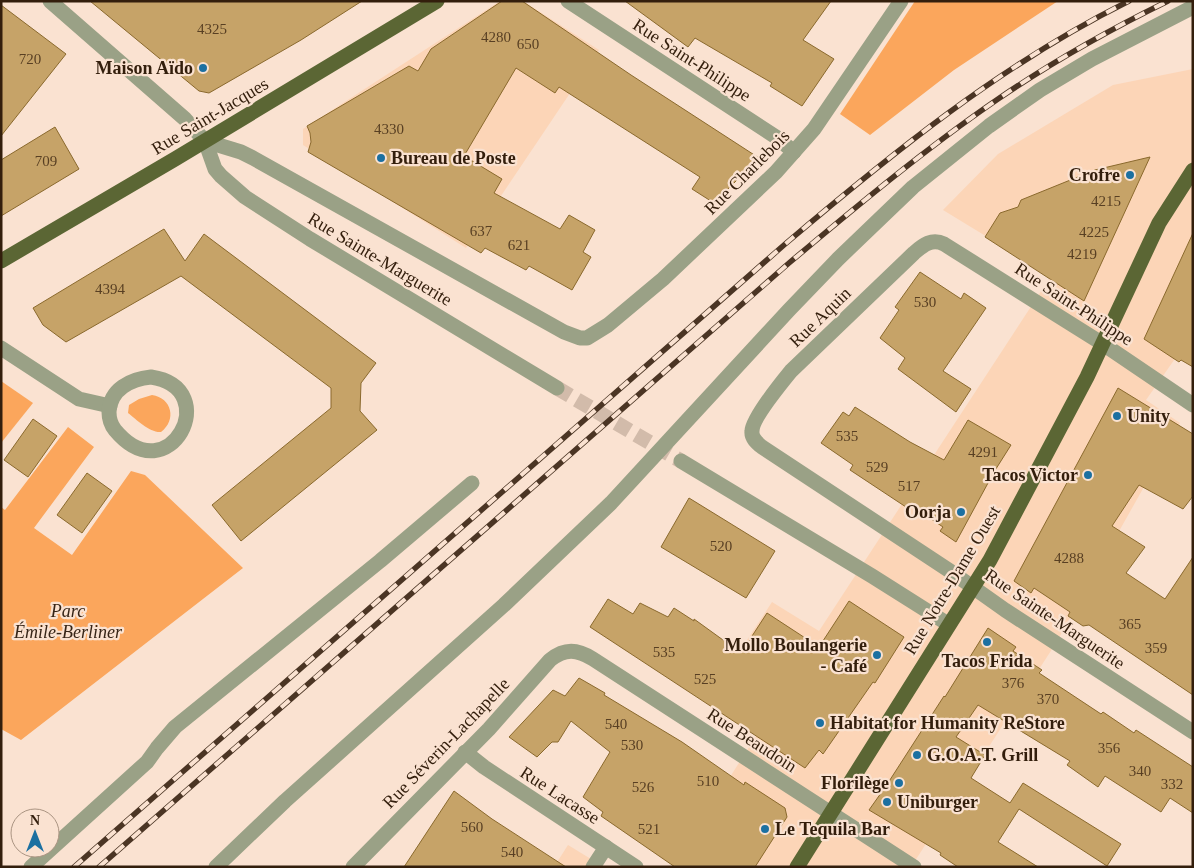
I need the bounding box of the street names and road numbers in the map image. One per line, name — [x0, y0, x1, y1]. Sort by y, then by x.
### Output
street label: Rue Saint-Philippe — [629, 14, 755, 106]
street label: Rue Saint-Jacques — [148, 73, 272, 159]
street label: Rue Charlebois — [701, 126, 793, 218]
street label: Rue Sainte-Marguerite — [305, 208, 455, 310]
street label: Rue Saint-Philippe — [1011, 258, 1137, 350]
street label: Rue Aquin — [785, 283, 855, 351]
street label: Rue Notre-Dame Ouest — [900, 502, 1004, 658]
street label: Rue Sainte-Marguerite — [981, 565, 1129, 673]
street label: Rue Séverin-Lachapelle — [379, 674, 513, 812]
street label: Rue Beaudoin — [704, 704, 800, 776]
street label: Rue Lacasse — [517, 762, 603, 828]

